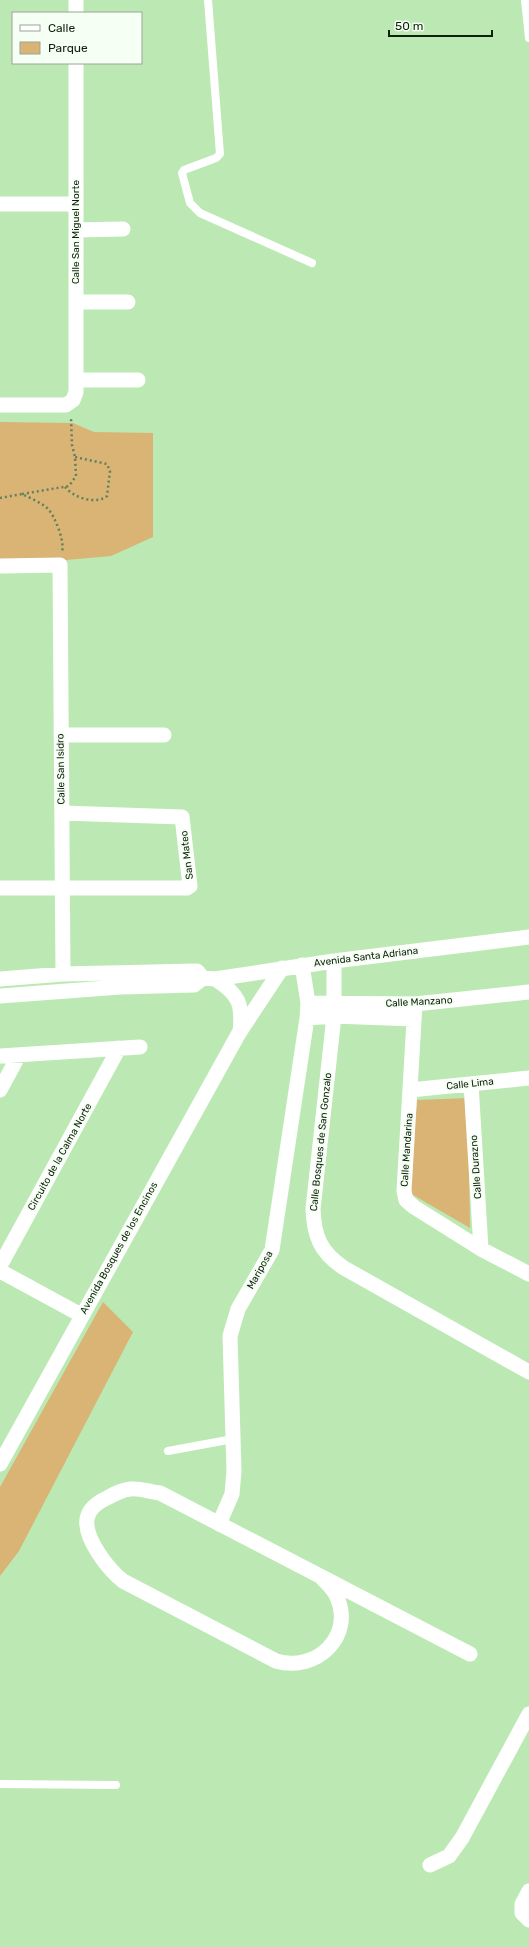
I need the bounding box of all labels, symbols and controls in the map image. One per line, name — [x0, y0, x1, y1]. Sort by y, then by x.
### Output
legend — [12, 12, 142, 64]
scale bar — [389, 12, 492, 38]
text: 50 m — [395, 19, 423, 33]
text: Calle — [48, 21, 75, 35]
text: Parque — [48, 41, 88, 55]
street label: Calle San Miguel Norte — [70, 180, 82, 284]
street label: Calle San Isidro — [54, 733, 68, 805]
street label: San Mateo — [178, 830, 196, 880]
street label: Avenida Santa Adriana — [313, 945, 419, 969]
street label: Calle Manzano — [385, 994, 453, 1010]
street label: Calle Bosques de San Gonzalo — [308, 1072, 334, 1212]
street label: Calle Lima — [446, 1076, 494, 1092]
street label: Circuito de la Calma Norte — [25, 1101, 95, 1213]
street label: Calle Mandarina — [398, 1113, 416, 1187]
street label: Calle Durazno — [468, 1134, 484, 1199]
street label: Avenida Bosques de los Encinos — [78, 1180, 160, 1316]
street label: Mariposa — [245, 1249, 275, 1291]

